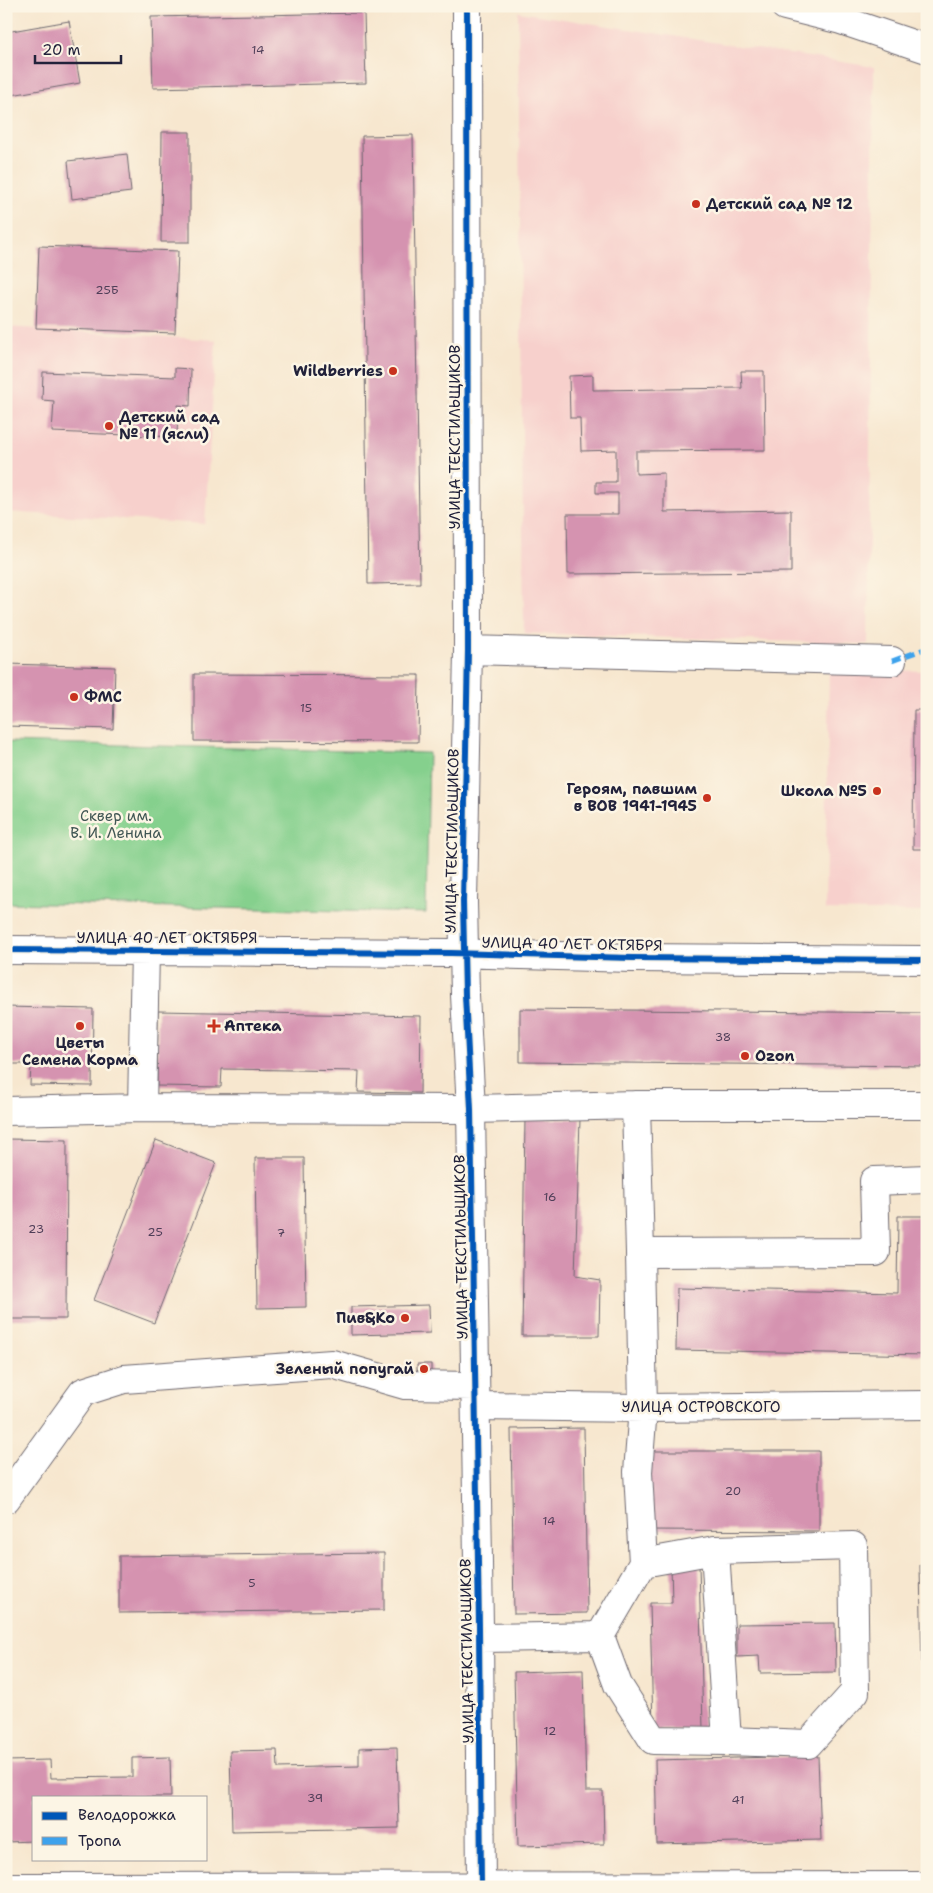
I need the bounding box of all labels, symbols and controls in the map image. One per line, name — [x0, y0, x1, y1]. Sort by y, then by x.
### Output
scale bar — [35, 32, 121, 64]
text: 20 m — [42, 40, 81, 60]
house number: 14 — [252, 42, 264, 58]
place label: Детский сад № 12 — [706, 194, 853, 214]
marker: Детский сад № 12 — [690, 198, 702, 210]
house number: 25Б — [95, 282, 119, 298]
street label: УЛИЦА ТЕКСТИЛЬЩИКОВ — [445, 344, 465, 529]
place label: Wildberries — [293, 361, 383, 381]
marker: Wildberries — [387, 365, 399, 377]
place label: Детский сад № 11 (ясли) — [119, 407, 220, 444]
marker: Детский сад № 11 (ясли) — [103, 420, 115, 432]
place label: ФМС — [84, 687, 122, 707]
marker: ФМС — [68, 691, 80, 703]
house number: 15 — [300, 700, 312, 716]
street label: УЛИЦА ТЕКСТИЛЬЩИКОВ — [440, 748, 464, 934]
place label: Героям, павшим в ВОВ 1941-1945 — [567, 779, 698, 816]
place label: Школа №5 — [781, 781, 867, 801]
marker: Школа №5 — [871, 785, 883, 797]
marker: Героям, павшим в ВОВ 1941-1945 — [701, 792, 713, 804]
park label: Сквер им. В. И. Ленина — [70, 806, 162, 843]
street label: УЛИЦА 40 ЛЕТ ОКТЯБРЯ — [77, 928, 257, 948]
street label: УЛИЦА 40 ЛЕТ ОКТЯБРЯ — [481, 932, 663, 956]
place label: Аптека — [224, 1016, 282, 1036]
marker: Цветы Семена Корма — [74, 1020, 86, 1032]
marker: Аптека — [208, 1020, 220, 1032]
house number: 38 — [715, 1029, 731, 1045]
place label: Цветы Семена Корма — [22, 1033, 139, 1070]
place label: Ozon — [755, 1046, 795, 1066]
marker: Ozon — [739, 1050, 751, 1062]
street label: УЛИЦА ТЕКСТИЛЬЩИКОВ — [449, 1154, 473, 1340]
house number: 16 — [543, 1189, 557, 1205]
house number: 23 — [28, 1221, 44, 1237]
house number: 25 — [147, 1224, 163, 1240]
house number: 7 — [277, 1225, 285, 1241]
place label: Пив&Ко — [336, 1308, 395, 1328]
marker: Пив&Ко — [399, 1312, 411, 1324]
place label: Зеленый попугай — [276, 1359, 415, 1379]
marker: Зеленый попугай — [418, 1363, 430, 1375]
street label: УЛИЦА ОСТРОВСКОГО — [621, 1397, 781, 1417]
house number: 20 — [725, 1483, 741, 1499]
house number: 14 — [543, 1513, 555, 1529]
street label: УЛИЦА ТЕКСТИЛЬЩИКОВ — [455, 1558, 479, 1744]
house number: 5 — [248, 1575, 256, 1591]
house number: 12 — [544, 1723, 556, 1739]
house number: 39 — [307, 1790, 323, 1806]
house number: 41 — [732, 1792, 744, 1808]
legend — [32, 1796, 208, 1860]
text: Велодорожка — [78, 1805, 177, 1825]
text: Тропа — [78, 1831, 122, 1851]

